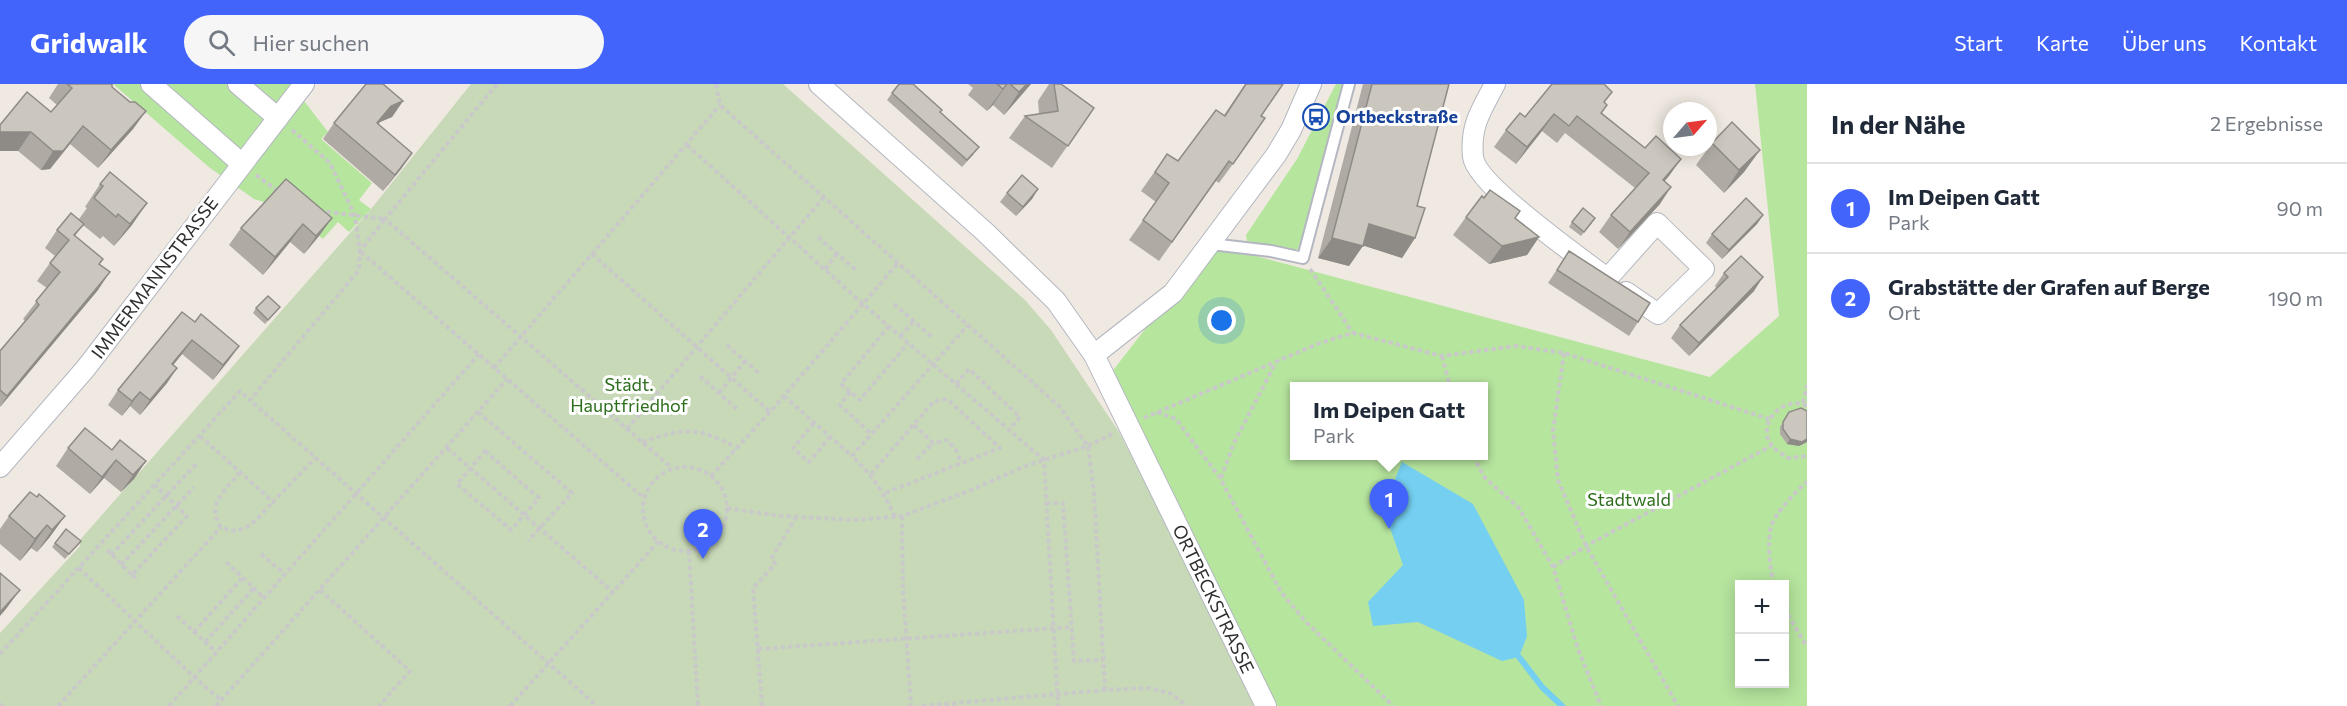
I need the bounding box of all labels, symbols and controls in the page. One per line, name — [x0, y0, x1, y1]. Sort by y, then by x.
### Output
search box — [184, 15, 604, 69]
text: Gridwalk — [30, 25, 148, 59]
icon: search — [205, 26, 238, 59]
text: Hier suchen — [253, 29, 369, 56]
text: Start — [1954, 30, 2003, 55]
text: Karte — [2036, 30, 2089, 55]
text: Über uns — [2122, 30, 2206, 55]
text: Kontakt — [2239, 30, 2317, 55]
bus stop icon: Ortbeckstraße — [1301, 102, 1331, 132]
north arrow — [1663, 102, 1717, 156]
place label: Ortbeckstraße — [1336, 105, 1458, 127]
text: In der Nähe — [1831, 108, 1966, 139]
text: 2 Ergebnisse — [2210, 111, 2323, 135]
text: Im Deipen Gatt — [1888, 183, 2040, 210]
street label: IMMERMANNSTRASSE — [86, 192, 222, 363]
text: 1 — [1846, 196, 1855, 220]
text: 90 m — [2277, 196, 2323, 220]
text: Park — [1888, 210, 1930, 234]
text: Grabstätte der Grafen auf Berge — [1888, 273, 2210, 300]
text: 2 — [1845, 286, 1856, 310]
text: 190 m — [2268, 286, 2323, 310]
text: Ort — [1888, 300, 1921, 324]
your location — [1207, 306, 1236, 335]
park label: Städt. Hauptfriedhof — [570, 373, 689, 416]
popup — [1290, 382, 1488, 460]
text: Im Deipen Gatt — [1313, 396, 1465, 423]
text: Park — [1313, 423, 1355, 447]
pin: 1 — [1370, 480, 1408, 529]
park label: Stadtwald — [1587, 488, 1671, 510]
pin: 2 — [684, 510, 722, 559]
street label: ORTBECKSTRASSE — [1168, 521, 1259, 677]
map controls — [1735, 580, 1789, 688]
button: + — [1735, 580, 1789, 634]
button: − — [1735, 634, 1789, 688]

